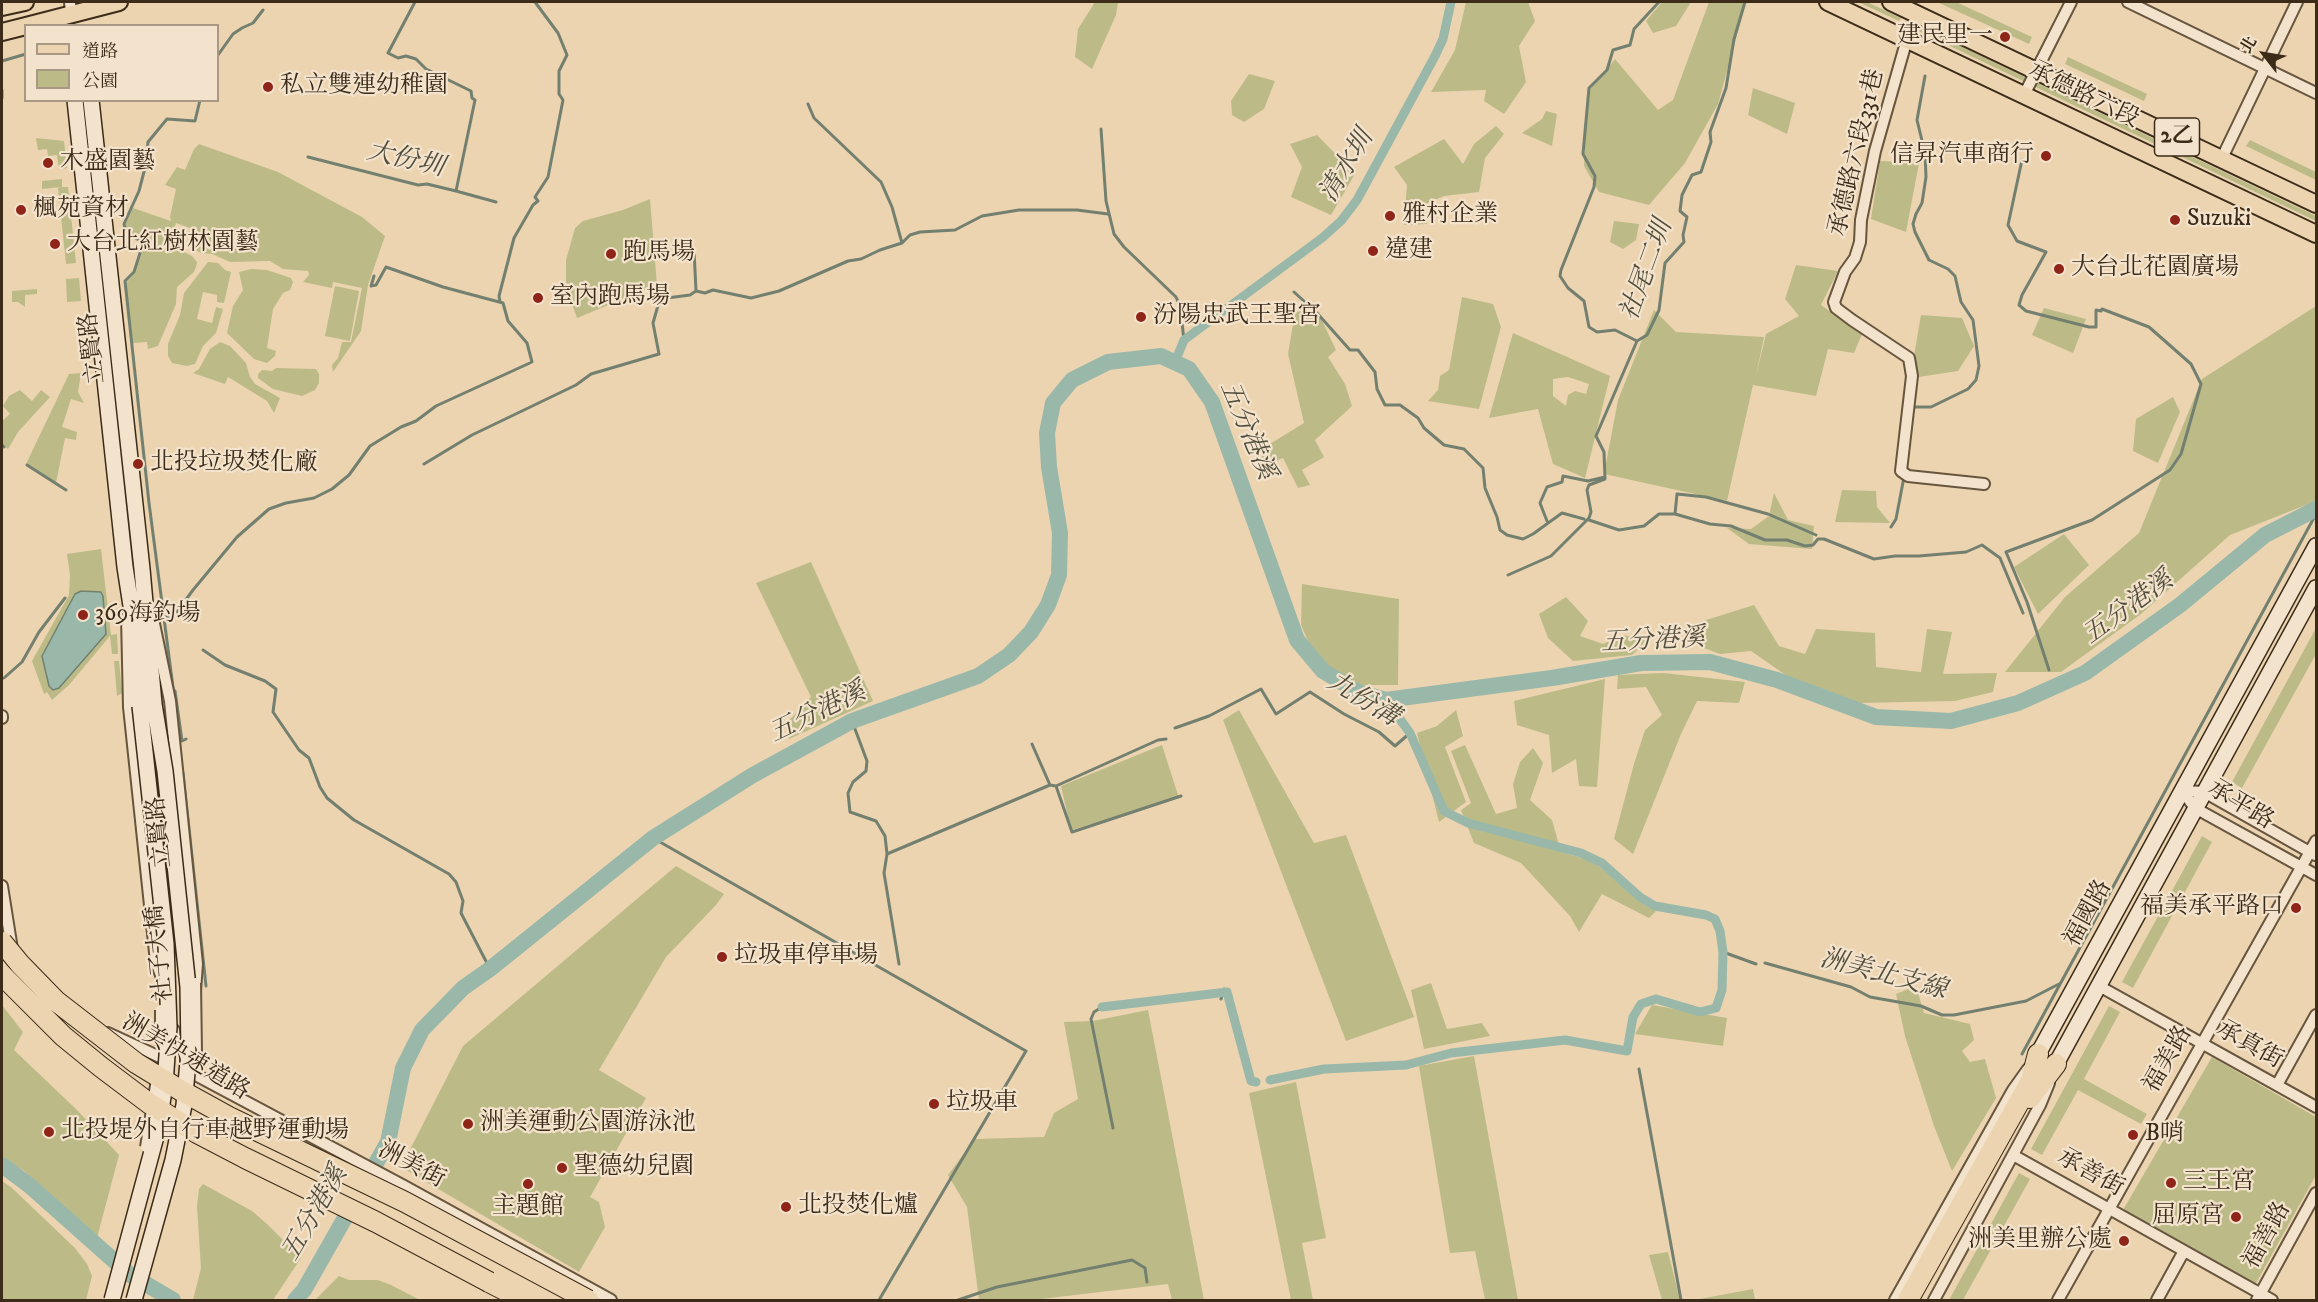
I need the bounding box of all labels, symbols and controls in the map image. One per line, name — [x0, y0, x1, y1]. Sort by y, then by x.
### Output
place label: 建民里一 — [1897, 23, 1993, 51]
legend — [24, 24, 219, 102]
north arrow — [2234, 24, 2294, 84]
marker: 建民里一 — [1998, 30, 2012, 44]
text: 北 — [2236, 33, 2261, 57]
text: 道路 — [82, 41, 118, 63]
street label: 承德路六段 — [2023, 57, 2143, 135]
street label: 承德路六段331巷 — [1825, 67, 1891, 239]
text: 公園 — [82, 71, 118, 93]
place label: 私立雙連幼稚園 — [280, 73, 448, 101]
marker: 私立雙連幼稚園 — [261, 80, 275, 94]
road number: 2乙 — [2154, 118, 2200, 156]
water label: 清水圳 — [1315, 126, 1381, 208]
water label: 大份圳 — [363, 137, 447, 185]
place label: 信昇汽車商行 — [1890, 142, 2034, 170]
place label: 木盛園藝 — [60, 149, 156, 177]
marker: 信昇汽車商行 — [2039, 149, 2053, 163]
marker: 木盛園藝 — [41, 156, 55, 170]
place label: 楓苑資材 — [33, 196, 129, 224]
place label: 雅村企業 — [1402, 202, 1498, 230]
marker: 楓苑資材 — [14, 203, 28, 217]
place label: Suzuki — [2187, 206, 2251, 234]
marker: 雅村企業 — [1383, 209, 1397, 223]
marker: Suzuki — [2168, 213, 2182, 227]
water label: 社尾二圳 — [1616, 217, 1680, 325]
place label: 大台北紅樹林園藝 — [67, 230, 259, 258]
marker: 大台北紅樹林園藝 — [48, 237, 62, 251]
place label: 違建 — [1385, 237, 1433, 265]
place label: 跑馬場 — [623, 240, 695, 268]
marker: 違建 — [1366, 244, 1380, 258]
marker: 跑馬場 — [604, 247, 618, 261]
place label: 大台北花園廣場 — [2071, 255, 2239, 283]
marker: 大台北花園廣場 — [2052, 262, 2066, 276]
place label: 室內跑馬場 — [550, 284, 670, 312]
marker: 室內跑馬場 — [531, 291, 545, 305]
place label: 汾陽忠武王聖宮 — [1153, 303, 1321, 331]
marker: 汾陽忠武王聖宮 — [1134, 310, 1148, 324]
street label: 立賢路 — [75, 311, 113, 385]
water label: 五分港溪 — [1211, 377, 1281, 485]
place label: 北投垃圾焚化廠 — [150, 450, 318, 478]
marker: 北投垃圾焚化廠 — [131, 457, 145, 471]
water label: 五分港溪 — [2078, 566, 2180, 652]
place label: 369海釣場 — [95, 601, 200, 629]
marker: 369海釣場 — [76, 608, 90, 622]
water label: 五分港溪 — [1600, 624, 1706, 660]
water label: 九份溝 — [1321, 668, 1403, 734]
water label: 五分港溪 — [764, 677, 872, 751]
street label: 承平路 — [2202, 775, 2278, 837]
street label: 立賢路 — [143, 795, 179, 869]
street label: 福國路 — [2059, 876, 2119, 952]
place label: 福美承平路口 — [2140, 894, 2284, 922]
marker: 福美承平路口 — [2289, 901, 2303, 915]
street label: 社子大橋 — [142, 904, 180, 1002]
place label: 垃圾車停車場 — [734, 943, 878, 971]
water label: 洲美北支線 — [1816, 944, 1950, 1008]
marker: 垃圾車停車場 — [715, 950, 729, 964]
street label: 洲美快速道路 — [116, 1009, 254, 1107]
street label: 承真街 — [2211, 1016, 2287, 1076]
street label: 福美路 — [2139, 1022, 2199, 1098]
place label: 垃圾車 — [946, 1090, 1018, 1118]
marker: 垃圾車 — [927, 1097, 941, 1111]
place label: 洲美運動公園游泳池 — [480, 1110, 696, 1138]
marker: 洲美運動公園游泳池 — [461, 1117, 475, 1131]
place label: 北投堤外自行車越野運動場 — [61, 1118, 349, 1146]
place label: B哨 — [2145, 1121, 2184, 1149]
marker: 北投堤外自行車越野運動場 — [42, 1125, 56, 1139]
marker: B哨 — [2126, 1128, 2140, 1142]
street label: 洲美街 — [372, 1136, 450, 1196]
street label: 承善街 — [2052, 1144, 2128, 1204]
place label: 聖德幼兒園 — [574, 1154, 694, 1182]
water label: 五分港溪 — [276, 1161, 356, 1267]
marker: 聖德幼兒園 — [555, 1161, 569, 1175]
place label: 三王宮 — [2183, 1169, 2255, 1197]
marker: 三王宮 — [2164, 1176, 2178, 1190]
marker: 主題館 — [521, 1177, 535, 1191]
place label: 北投焚化爐 — [798, 1193, 918, 1221]
place label: 主題館 — [492, 1194, 564, 1222]
street label: 福善路 — [2238, 1198, 2298, 1274]
marker: 北投焚化爐 — [779, 1200, 793, 1214]
place label: 屈原宮 — [2152, 1203, 2224, 1231]
marker: 屈原宮 — [2229, 1210, 2243, 1224]
place label: 洲美里辦公處 — [1968, 1227, 2112, 1255]
marker: 洲美里辦公處 — [2117, 1234, 2131, 1248]

